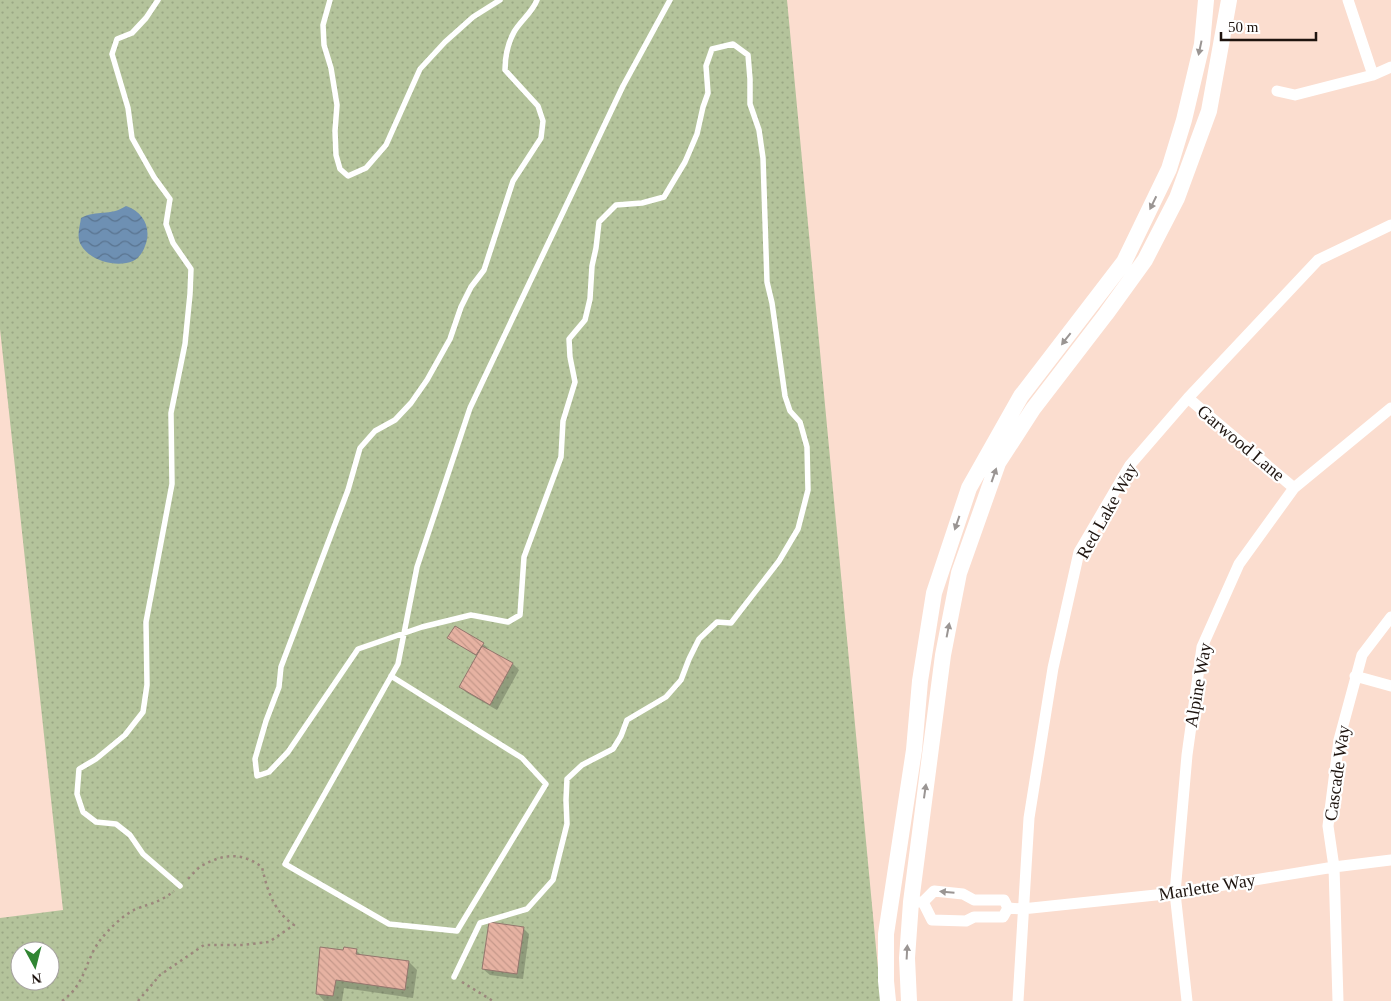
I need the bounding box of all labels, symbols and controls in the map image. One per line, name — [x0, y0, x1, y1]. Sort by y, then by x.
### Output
scale bar — [1221, 10, 1316, 42]
text: 50 m — [1228, 19, 1259, 35]
one-way arrow — [1196, 41, 1204, 57]
one-way arrow — [1149, 196, 1157, 210]
one-way arrow — [1060, 333, 1071, 346]
street label: Garwood Lane — [1193, 401, 1289, 485]
street label: Red Lake Way — [1073, 460, 1141, 562]
one-way arrow — [991, 467, 998, 482]
one-way arrow — [953, 516, 961, 531]
one-way arrow — [944, 622, 952, 638]
street label: Alpine Way — [1181, 641, 1215, 729]
street label: Cascade Way — [1320, 724, 1354, 822]
one-way arrow — [921, 783, 929, 799]
street label: Marlette Way — [1157, 869, 1257, 905]
one-way arrow — [939, 888, 955, 896]
north arrow — [10, 941, 60, 991]
one-way arrow — [904, 944, 912, 960]
text: N — [31, 970, 42, 986]

